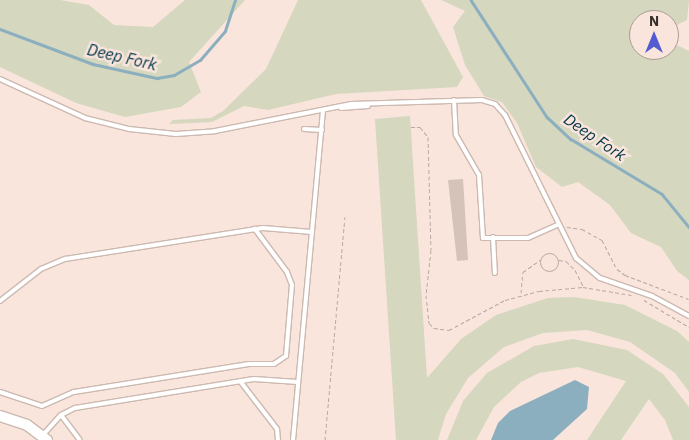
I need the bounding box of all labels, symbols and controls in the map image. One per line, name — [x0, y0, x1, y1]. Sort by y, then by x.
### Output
north arrow — [629, 10, 679, 60]
text: N — [649, 12, 659, 30]
water label: Deep Fork — [85, 40, 159, 74]
water label: Deep Fork — [560, 109, 630, 165]

